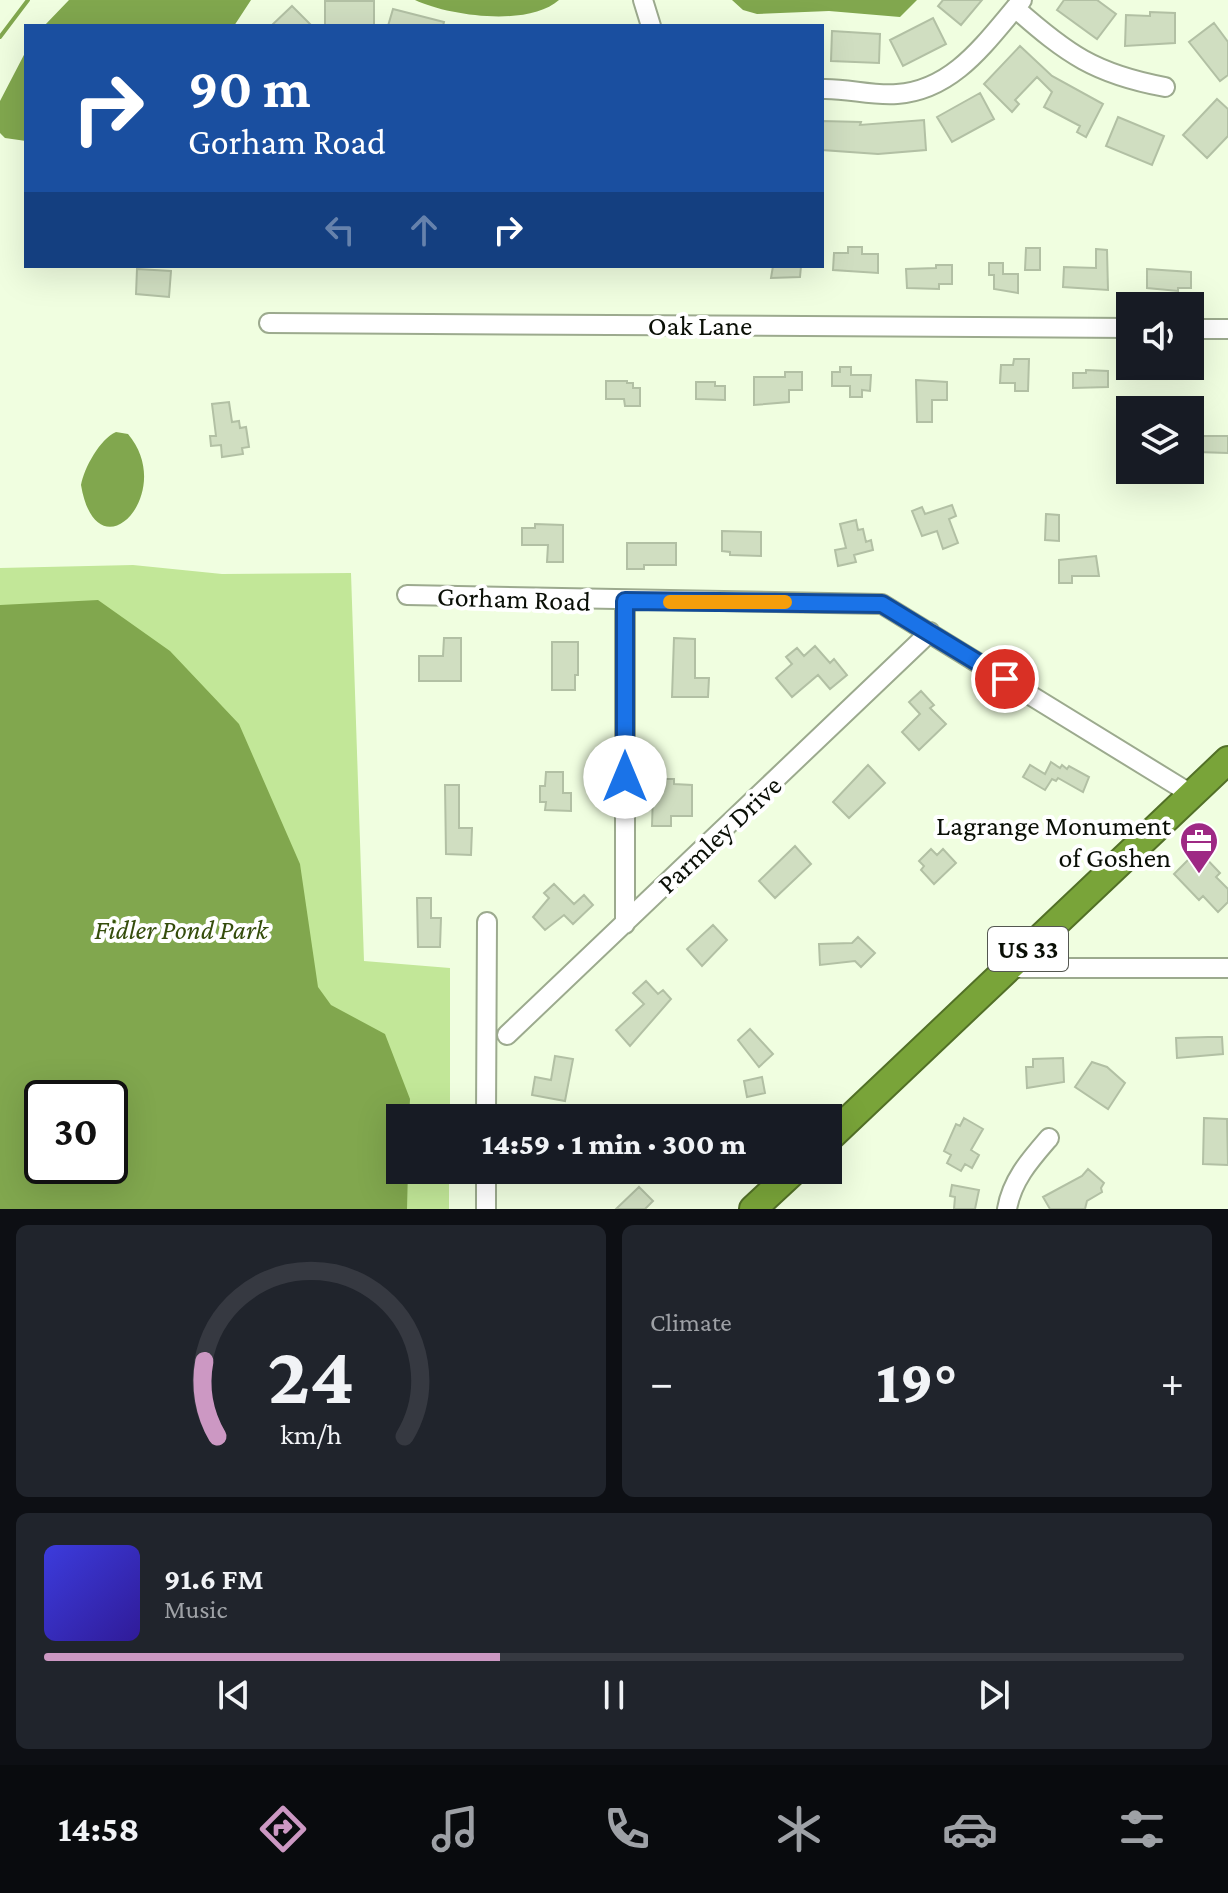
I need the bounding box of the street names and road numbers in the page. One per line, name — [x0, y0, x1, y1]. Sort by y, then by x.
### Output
street label: Oak Lane — [648, 310, 752, 341]
street label: Gorham Road — [437, 580, 592, 617]
street label: Parmley Drive — [651, 769, 788, 899]
road number: US 33 — [988, 927, 1068, 971]

